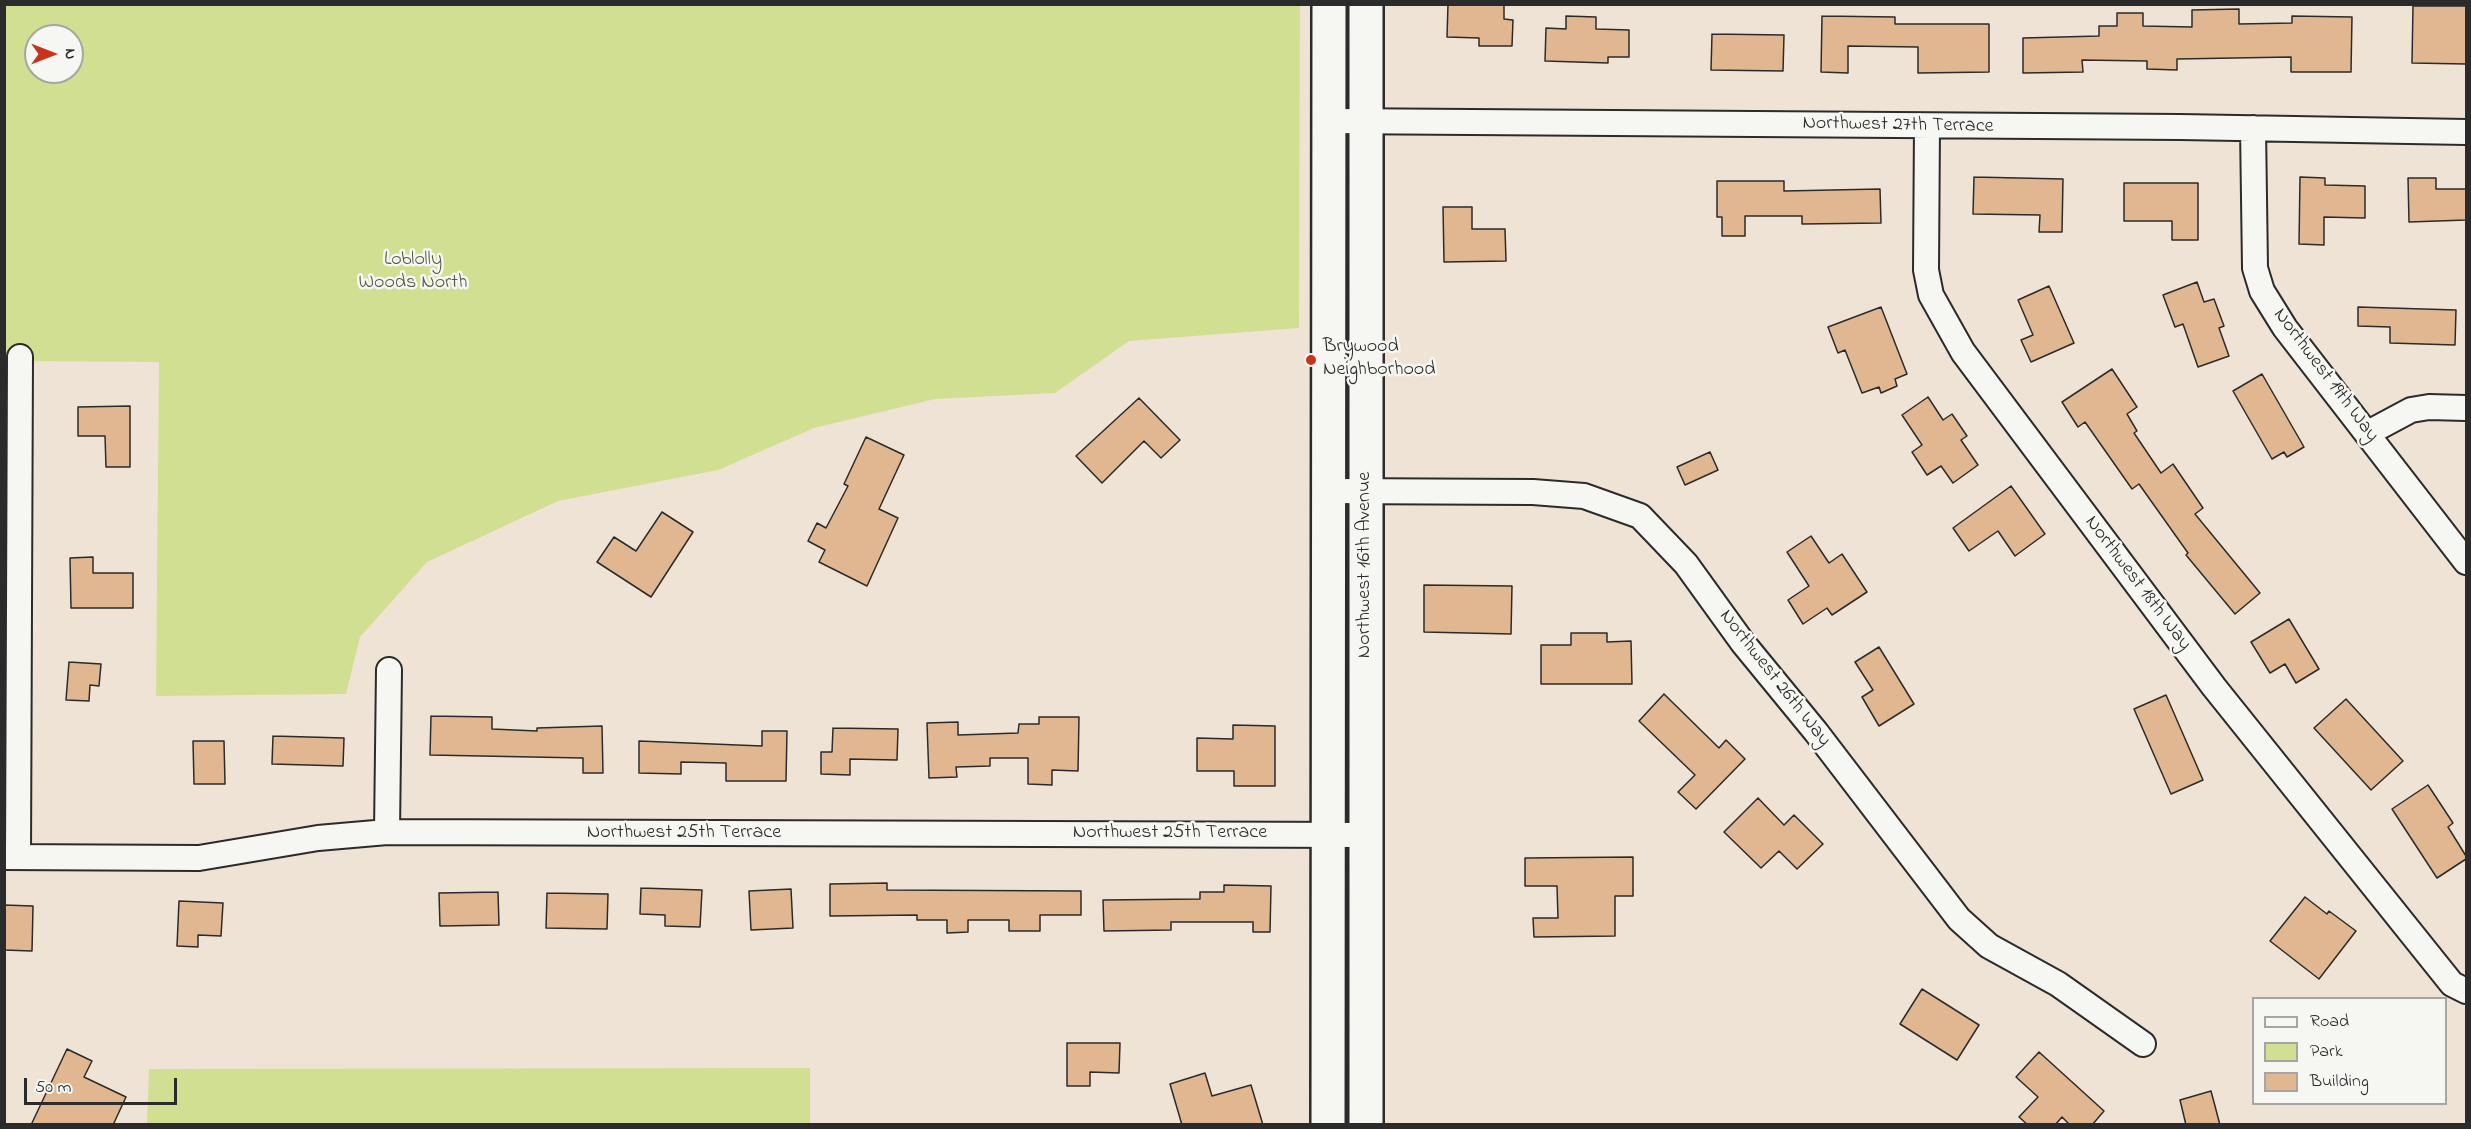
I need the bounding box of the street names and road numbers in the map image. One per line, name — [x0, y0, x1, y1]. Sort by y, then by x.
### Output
street label: Northwest 27th Terrace — [1802, 112, 1994, 140]
street label: Northwest 19th Way — [2267, 304, 2383, 448]
street label: Northwest 16th Avenue — [1354, 472, 1378, 658]
street label: Northwest 18th Way — [2078, 512, 2196, 656]
street label: Northwest 26th Way — [1713, 606, 1835, 752]
street label: Northwest 25th Terrace — [587, 822, 781, 846]
street label: Northwest 25th Terrace — [1073, 822, 1267, 846]

